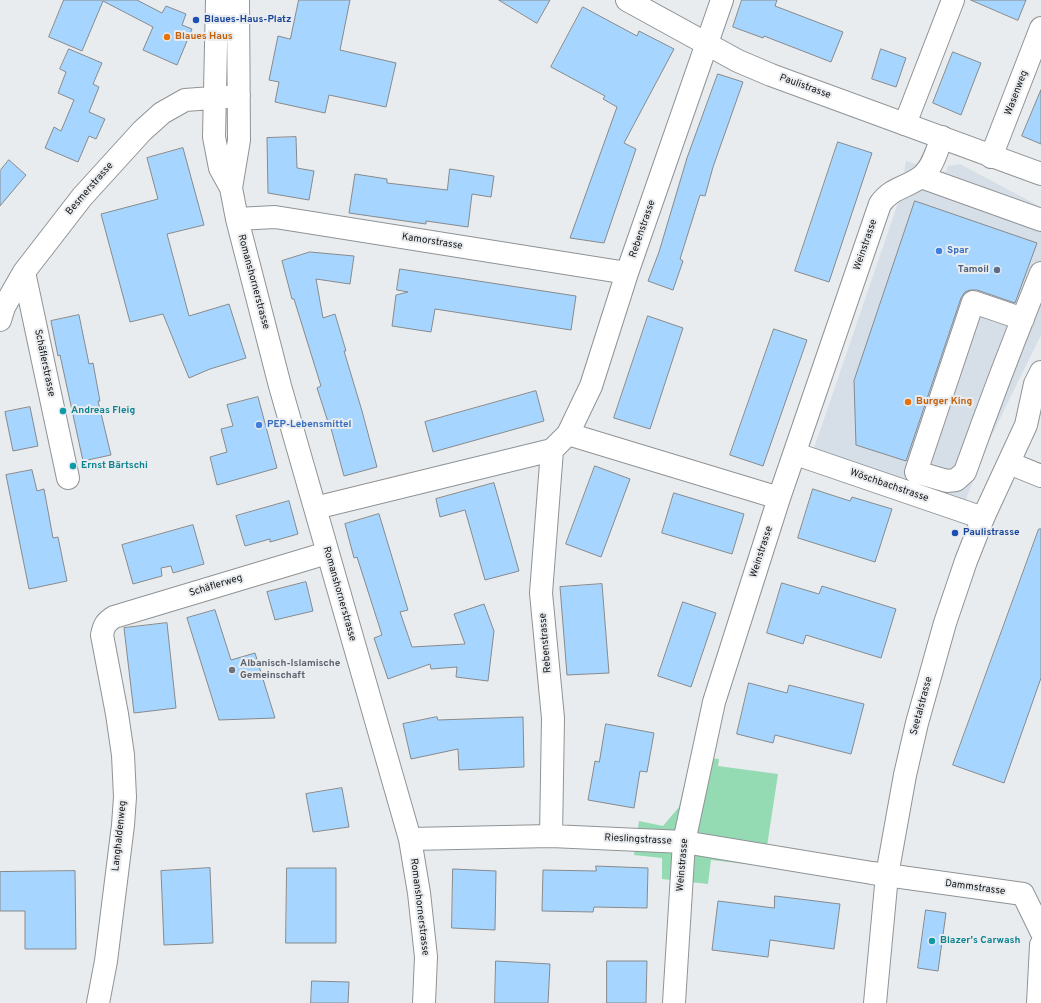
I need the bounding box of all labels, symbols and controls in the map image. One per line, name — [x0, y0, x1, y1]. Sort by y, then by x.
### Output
place label: Blaues-Haus-Platz — [204, 14, 291, 26]
marker: Blaues-Haus-Platz — [191, 15, 201, 25]
place label: Blaues Haus — [175, 31, 233, 43]
marker: Blaues Haus — [162, 32, 172, 42]
street label: Wasenweg — [1003, 69, 1031, 117]
street label: Paulistrasse — [778, 72, 832, 102]
street label: Besmerstrasse — [64, 160, 116, 218]
street label: Rebenstrasse — [628, 199, 658, 259]
street label: Weinstrasse — [852, 218, 880, 272]
street label: Kamorstrasse — [401, 231, 463, 253]
street label: Romanshornerstrasse — [235, 233, 271, 331]
place label: Spar — [947, 245, 969, 257]
marker: Spar — [934, 246, 944, 256]
place label: Tamoil — [958, 264, 989, 276]
marker: Tamoil — [992, 265, 1002, 275]
street label: Schäflerstrasse — [31, 328, 57, 398]
place label: Burger King — [916, 396, 972, 408]
marker: Burger King — [903, 397, 913, 407]
place label: Andreas Fleig — [71, 405, 135, 417]
marker: Andreas Fleig — [58, 406, 68, 416]
place label: PEP-Lebensmittel — [267, 419, 352, 431]
marker: PEP-Lebensmittel — [254, 420, 264, 430]
place label: Ernst Bärtschi — [81, 460, 148, 472]
marker: Ernst Bärtschi — [68, 461, 78, 471]
street label: Wöschbachstrasse — [848, 467, 930, 505]
street label: Weinstrasse — [748, 525, 776, 579]
place label: Paulistrasse — [963, 527, 1020, 539]
marker: Paulistrasse — [950, 528, 960, 538]
street label: Romanshornerstrasse — [320, 545, 358, 643]
street label: Schäflerweg — [188, 572, 244, 600]
street label: Rebenstrasse — [537, 612, 555, 674]
place label: Albanisch-Islamische Gemeinschaft — [240, 658, 340, 682]
marker: Albanisch-Islamische Gemeinschaft — [227, 665, 237, 675]
street label: Seetalstrasse — [908, 676, 936, 736]
street label: Langhaldenweg — [110, 800, 130, 872]
street label: Rieslingstrasse — [604, 832, 672, 848]
street label: Weinstrasse — [675, 838, 691, 892]
street label: Romanshornerstrasse — [407, 858, 431, 956]
street label: Dammstrasse — [944, 878, 1006, 898]
place label: Blazer's Carwash — [940, 935, 1020, 947]
marker: Blazer's Carwash — [927, 936, 937, 946]

